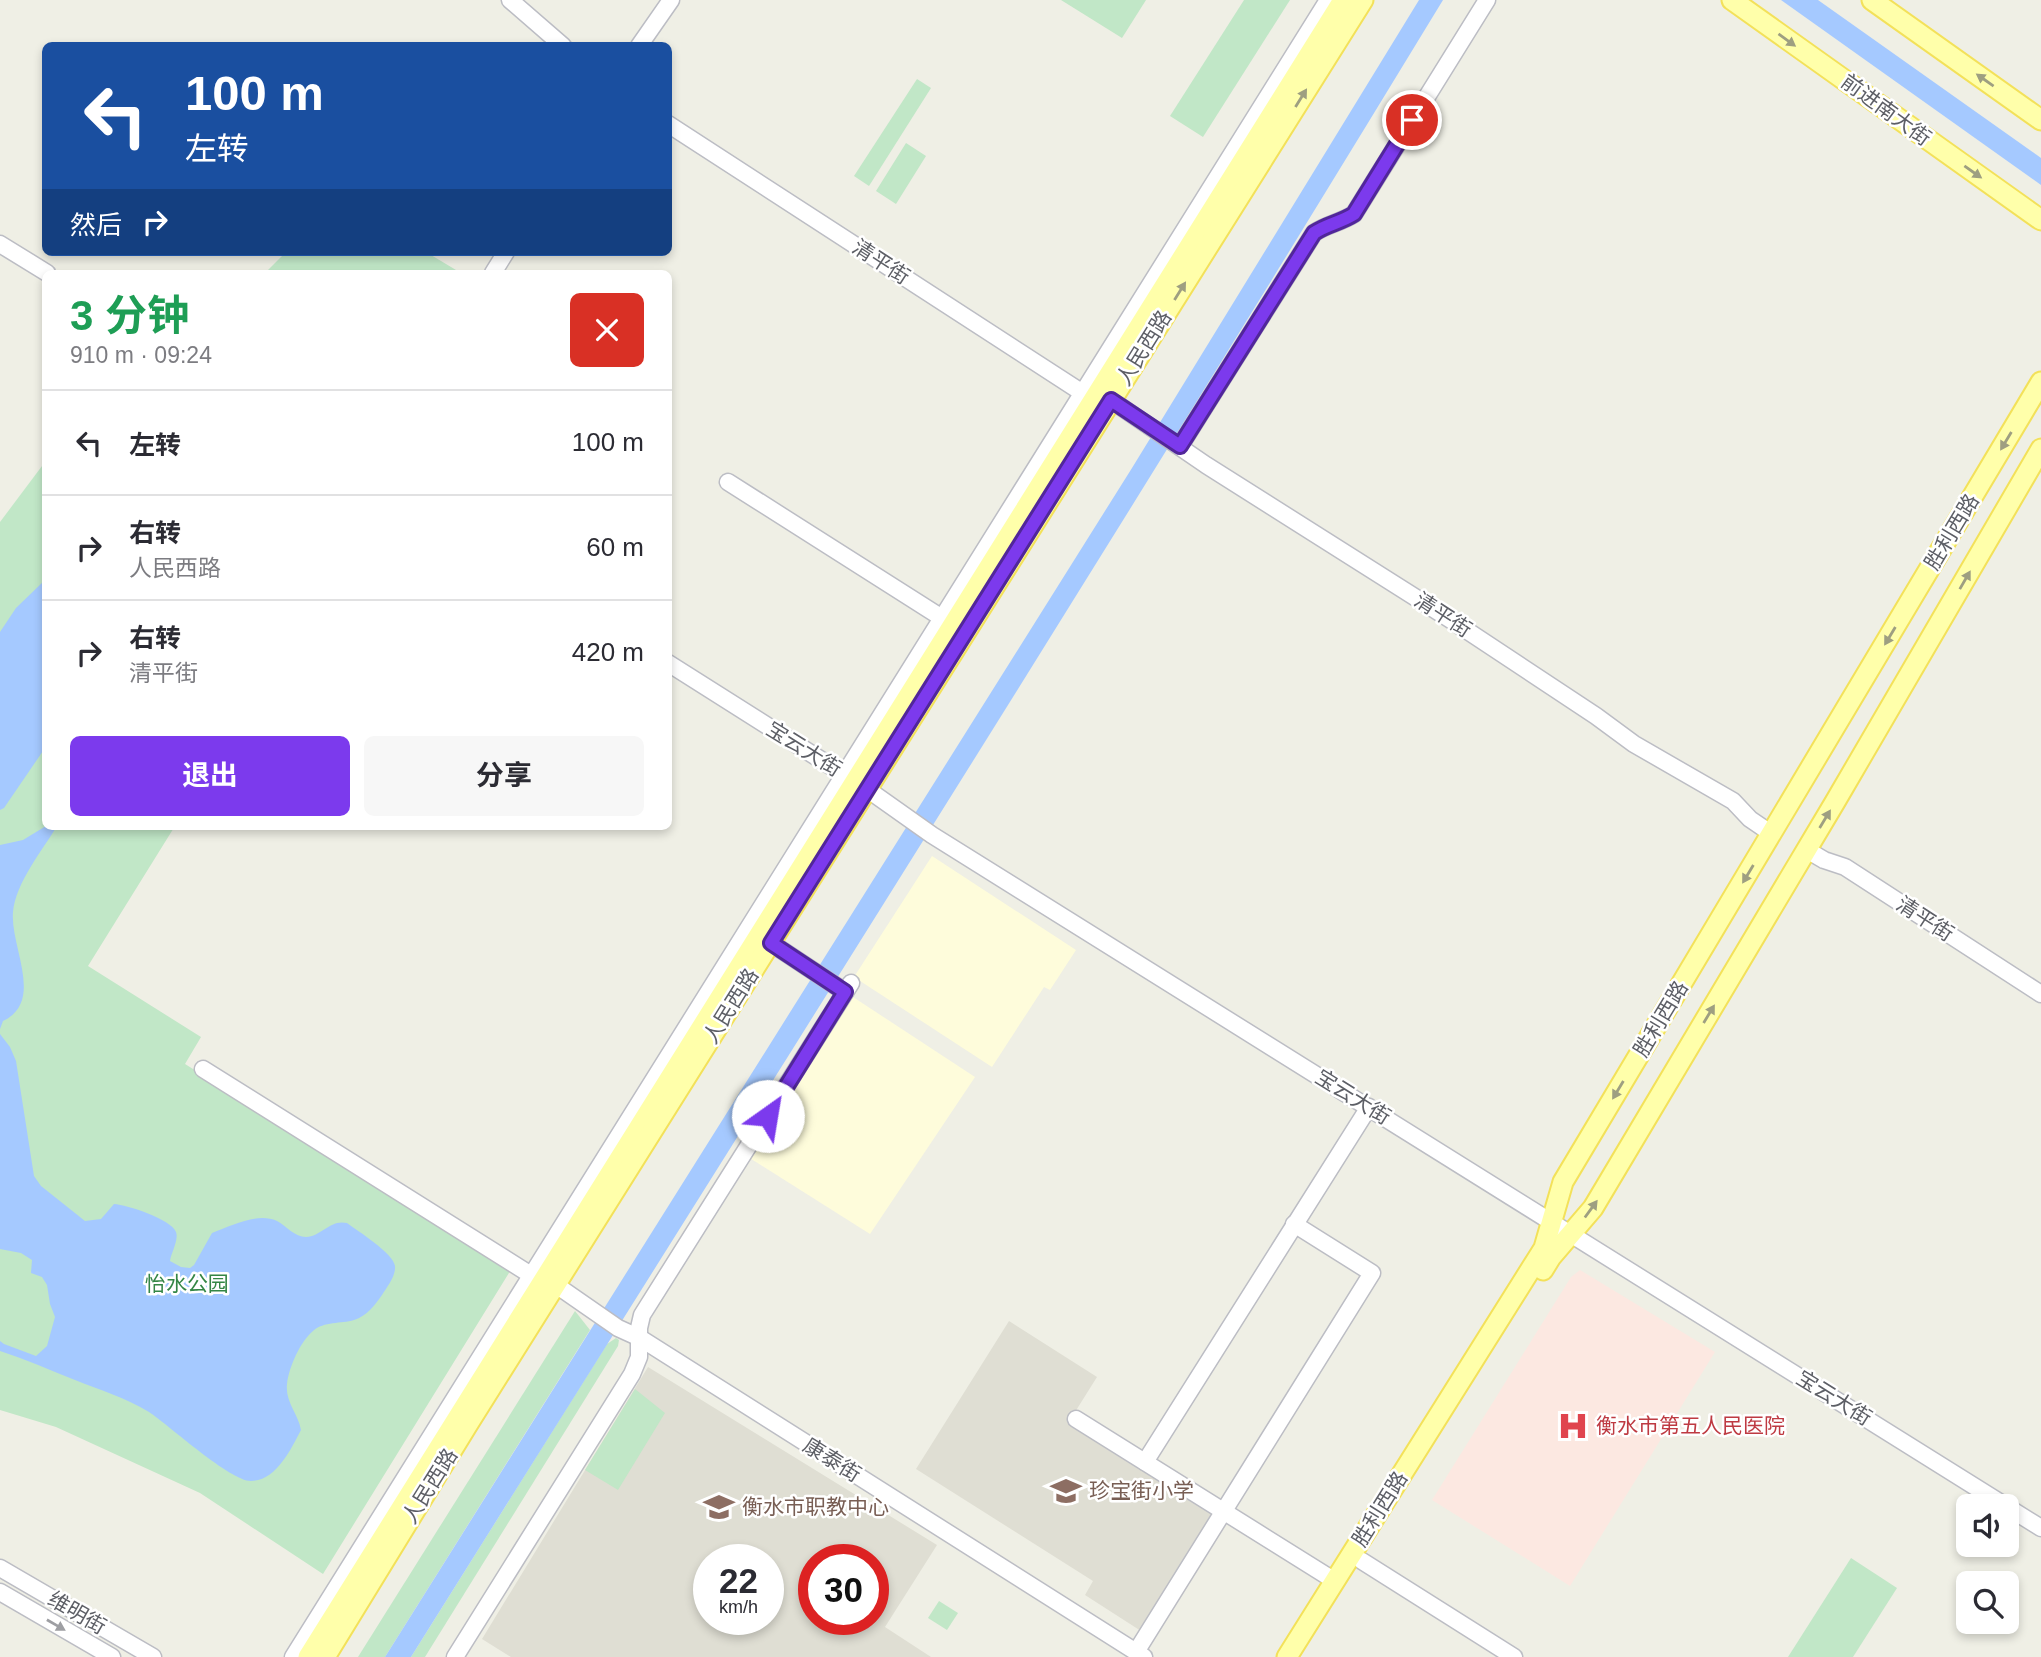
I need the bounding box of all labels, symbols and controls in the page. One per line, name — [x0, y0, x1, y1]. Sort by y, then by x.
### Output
one-way arrow — [1778, 33, 1796, 47]
text: 100 m — [185, 66, 324, 120]
street label: 前进南大街 — [1837, 69, 1936, 150]
icon: left — [70, 70, 161, 161]
one-way arrow — [1976, 73, 1994, 87]
one-way arrow — [1294, 89, 1307, 108]
pin — [1382, 90, 1442, 150]
icon: arrive — [1393, 101, 1431, 139]
text: 左转 — [185, 131, 249, 167]
one-way arrow — [1964, 165, 1982, 179]
icon: right — [136, 203, 174, 241]
text: 然后 — [70, 210, 122, 240]
street label: 清平街 — [849, 235, 914, 288]
one-way arrow — [1173, 281, 1186, 300]
text: 3 分钟 — [70, 292, 189, 339]
button: close — [570, 293, 644, 367]
street label: 人民西路 — [1112, 306, 1176, 389]
text: 910 m · 09:24 — [70, 342, 212, 368]
icon: left — [70, 424, 108, 462]
text: 100 m — [572, 427, 644, 457]
text: 左转 — [129, 430, 181, 460]
one-way arrow — [2000, 431, 2012, 450]
street label: 胜利西路 — [1920, 490, 1983, 574]
text: 右转 — [129, 518, 181, 548]
icon: right — [70, 529, 108, 567]
text: 60 m — [586, 532, 644, 562]
text: 人民西路 — [129, 555, 221, 581]
one-way arrow — [1959, 570, 1971, 590]
street label: 清平街 — [1411, 588, 1476, 641]
text: 右转 — [129, 623, 181, 653]
one-way arrow — [1883, 627, 1896, 646]
icon: right — [70, 634, 108, 672]
text: 420 m — [572, 637, 644, 667]
text: 清平街 — [129, 660, 198, 686]
street label: 宝云大街 — [763, 717, 846, 781]
button: 退出 — [70, 736, 350, 816]
button: 分享 — [364, 736, 644, 816]
one-way arrow — [1819, 809, 1832, 828]
one-way arrow — [1742, 864, 1754, 883]
street label: 清平街 — [1893, 892, 1958, 945]
street label: 人民西路 — [699, 964, 763, 1047]
street label: 胜利西路 — [1629, 977, 1692, 1061]
one-way arrow — [1702, 1005, 1715, 1024]
street label: 宝云大街 — [1312, 1065, 1395, 1129]
position arrow — [731, 1079, 805, 1153]
one-way arrow — [1612, 1080, 1624, 1099]
one-way arrow — [1584, 1200, 1598, 1218]
park label: 怡水公园 — [145, 1272, 229, 1295]
street label: 宝云大街 — [1793, 1366, 1876, 1430]
hospital icon: 衡水市第五人民医院 — [1556, 1409, 1590, 1443]
place label: 衡水市第五人民医院 — [1596, 1414, 1785, 1437]
street label: 康泰街 — [799, 1433, 865, 1486]
street label: 人民西路 — [398, 1444, 462, 1527]
street label: 胜利西路 — [1348, 1467, 1412, 1550]
school or university icon: 珍宝街小学 — [1049, 1474, 1083, 1508]
place label: 珍宝街小学 — [1089, 1479, 1194, 1502]
school or university icon: 衡水市职教中心 — [702, 1490, 736, 1524]
map controls — [1956, 1494, 2019, 1634]
button: sound — [1956, 1494, 2019, 1557]
place label: 衡水市职教中心 — [742, 1495, 889, 1518]
speed limit sign: 30 — [798, 1544, 889, 1635]
text: 22 — [719, 1561, 758, 1600]
button: search — [1956, 1571, 2019, 1634]
street label: 维明街 — [44, 1587, 110, 1638]
text: km/h — [719, 1597, 758, 1617]
one-way arrow — [47, 1618, 66, 1631]

